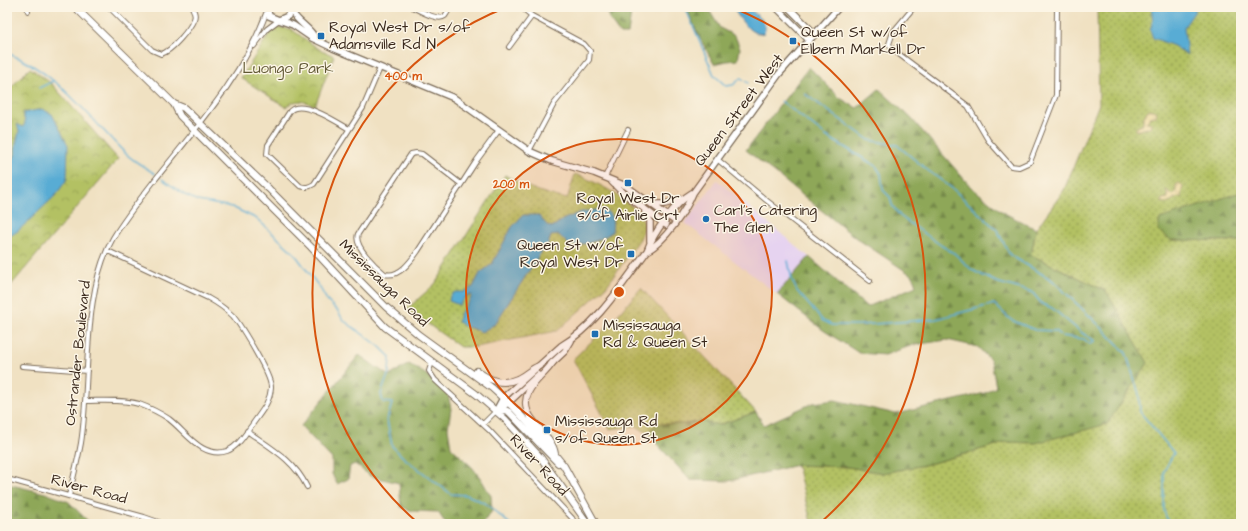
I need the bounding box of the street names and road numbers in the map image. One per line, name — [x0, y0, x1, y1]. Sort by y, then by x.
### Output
street label: Queen Street West — [690, 49, 788, 171]
street label: Mississauga Road — [334, 234, 434, 333]
street label: Ostrander Boulevard — [60, 279, 96, 427]
street label: River Road — [505, 429, 573, 501]
street label: River Road — [49, 469, 129, 509]

